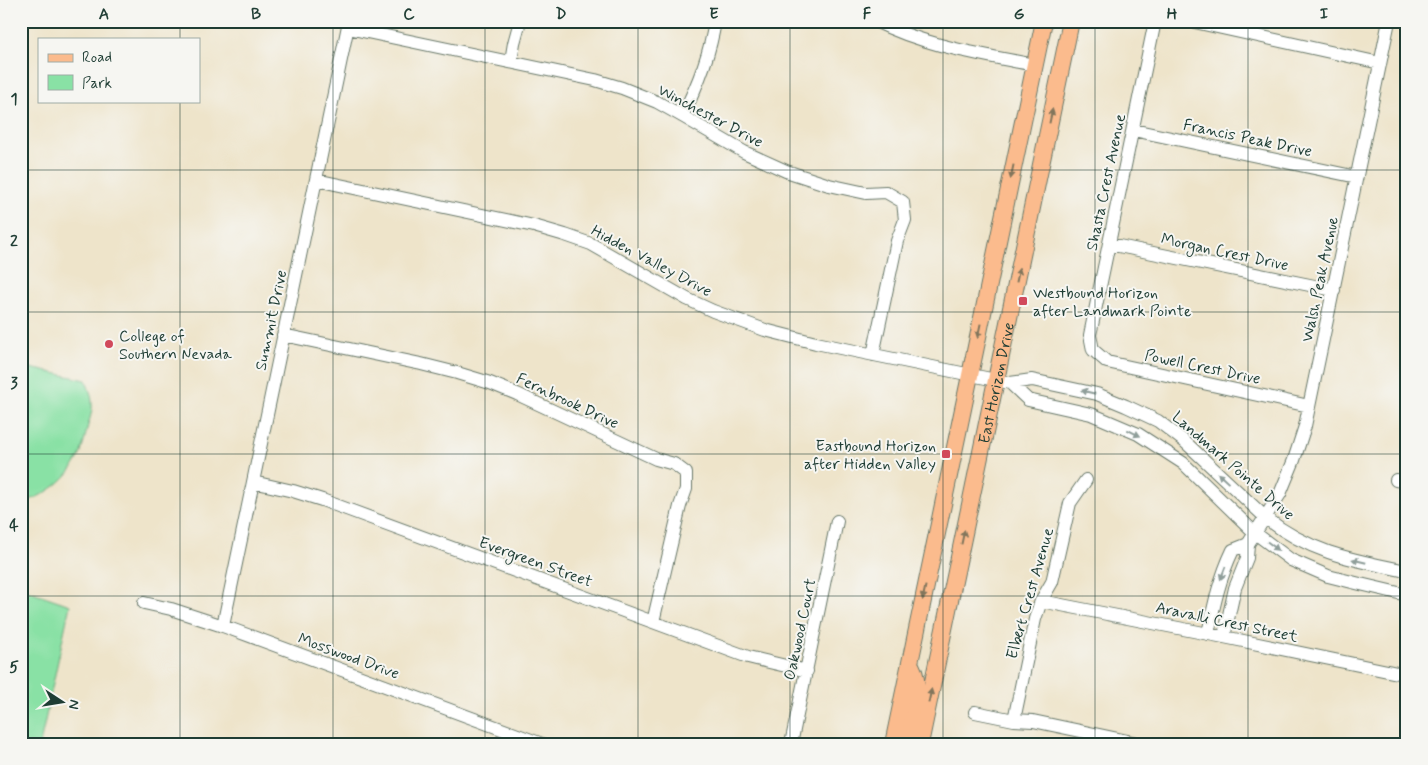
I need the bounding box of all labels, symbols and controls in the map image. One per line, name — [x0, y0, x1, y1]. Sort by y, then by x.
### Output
text: A — [99, 4, 109, 25]
text: B — [251, 4, 261, 25]
text: C — [403, 4, 415, 25]
text: D — [555, 4, 567, 25]
text: E — [709, 4, 719, 25]
text: F — [863, 4, 872, 25]
text: G — [1014, 4, 1025, 25]
text: H — [1167, 4, 1178, 25]
text: I — [1320, 4, 1329, 25]
legend — [38, 38, 200, 102]
text: Road — [82, 48, 112, 68]
text: Park — [82, 74, 112, 94]
street label: Winchester Drive — [654, 80, 767, 153]
text: 1 — [10, 89, 18, 110]
one-way arrow — [1047, 108, 1055, 124]
street label: Shasta Crest Avenue — [1082, 112, 1131, 253]
street label: Francis Peak Drive — [1181, 115, 1314, 162]
one-way arrow — [1008, 164, 1016, 179]
street label: Walsh Peak Avenue — [1297, 214, 1344, 344]
street label: Hidden Valley Drive — [587, 221, 715, 302]
street label: Morgan Crest Drive — [1159, 229, 1291, 277]
text: 2 — [10, 231, 18, 252]
one-way arrow — [1014, 267, 1022, 283]
street label: Summit Drive — [251, 268, 292, 372]
place label: Westbound Horizon after Landmark Pointe — [1033, 283, 1192, 322]
marker: Westbound Horizon after Landmark Pointe — [1017, 295, 1029, 307]
street label: East Horizon Drive — [974, 321, 1020, 446]
one-way arrow — [975, 323, 983, 338]
place label: College of Southern Nevada — [119, 326, 232, 365]
marker: College of Southern Nevada — [103, 338, 115, 350]
street label: Powell Crest Drive — [1143, 345, 1263, 390]
street label: Fernbrook Drive — [513, 368, 622, 434]
text: 3 — [10, 373, 18, 394]
one-way arrow — [1079, 388, 1095, 396]
street label: Landmark Pointe Drive — [1167, 407, 1299, 525]
one-way arrow — [1127, 429, 1142, 437]
place label: Eastbound Horizon after Hidden Valley — [804, 436, 936, 475]
marker: Eastbound Horizon after Hidden Valley — [940, 448, 952, 460]
one-way arrow — [1217, 472, 1229, 484]
text: 4 — [9, 515, 19, 536]
street label: Elbert Crest Avenue — [1002, 525, 1059, 662]
one-way arrow — [959, 529, 967, 544]
street label: Evergreen Street — [475, 532, 596, 594]
one-way arrow — [1266, 541, 1279, 552]
one-way arrow — [1352, 557, 1367, 565]
one-way arrow — [1219, 566, 1227, 581]
street label: Oakwood Court — [779, 576, 822, 682]
one-way arrow — [920, 585, 928, 601]
street label: Aravalli Crest Street — [1154, 597, 1300, 648]
street label: Mosswood Drive — [295, 628, 402, 684]
text: 5 — [9, 657, 19, 678]
north arrow — [38, 678, 88, 728]
one-way arrow — [926, 688, 934, 704]
text: N — [64, 698, 84, 711]

